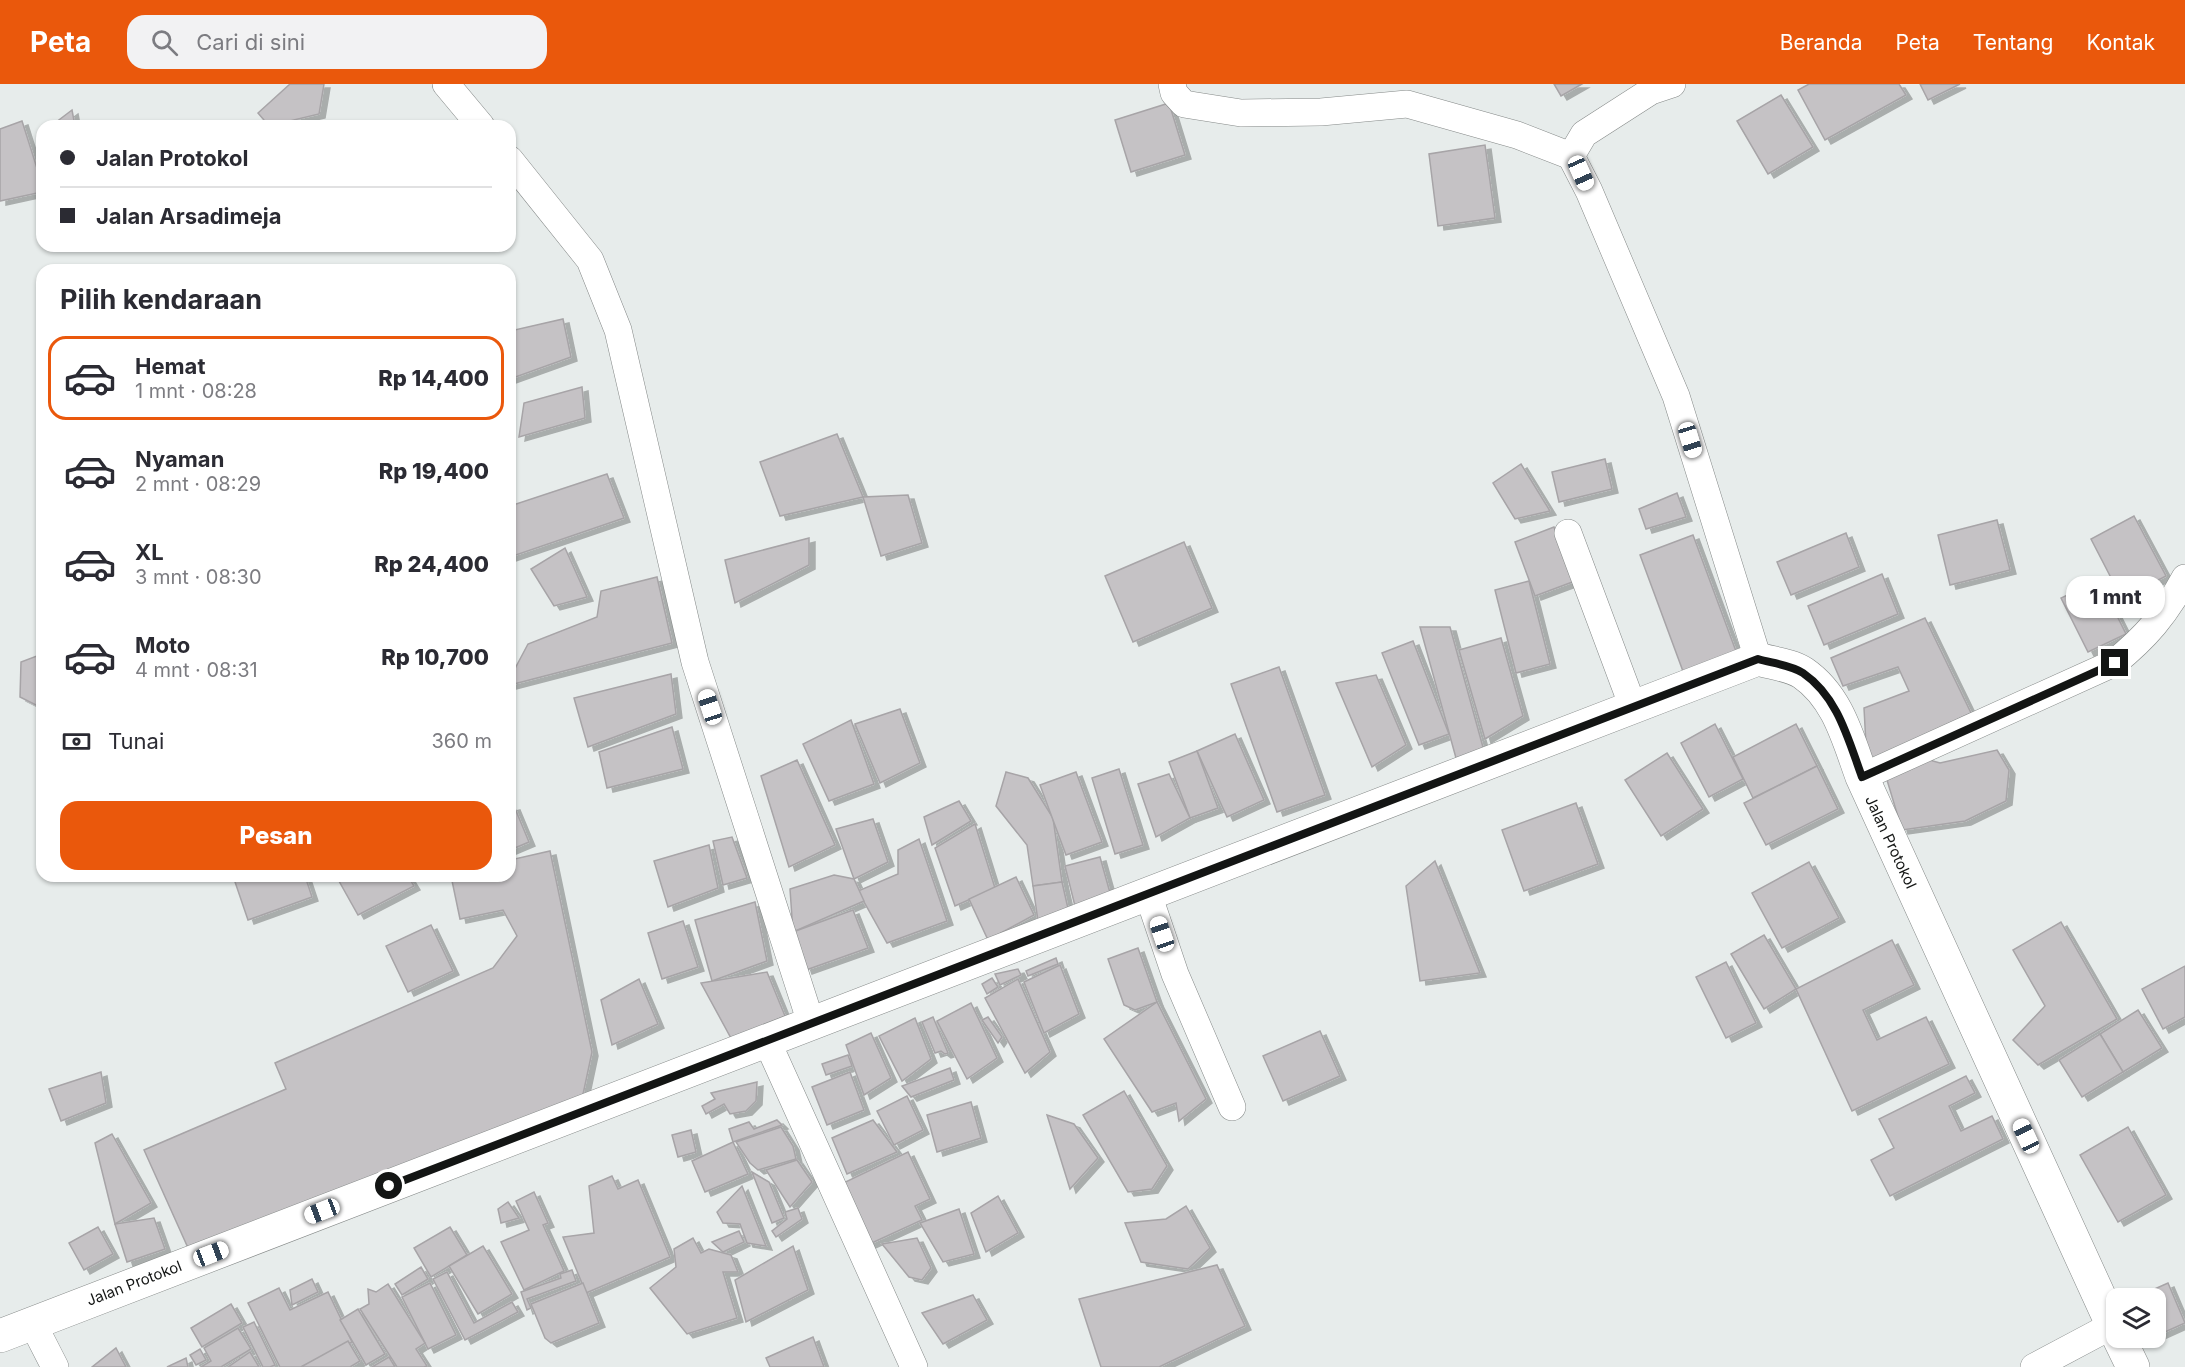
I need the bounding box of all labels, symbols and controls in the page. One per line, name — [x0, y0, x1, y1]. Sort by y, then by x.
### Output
search box — [127, 15, 547, 69]
text: Peta — [30, 25, 91, 59]
icon: search — [148, 26, 181, 59]
text: Cari di sini — [196, 29, 305, 55]
text: Beranda — [1780, 30, 1862, 55]
text: Peta — [1895, 30, 1940, 55]
text: Tentang — [1973, 30, 2053, 55]
text: Kontak — [2086, 30, 2155, 55]
text: Jalan Protokol — [96, 145, 249, 171]
car — [1565, 153, 1597, 193]
text: Jalan Arsadimeja — [96, 203, 282, 229]
text: Pilih kendaraan — [60, 283, 262, 316]
icon: car — [63, 351, 117, 405]
text: Hemat — [135, 353, 205, 379]
text: Rp 14,400 — [378, 365, 489, 391]
text: 1 mnt · 08:28 — [135, 379, 257, 403]
car — [1676, 420, 1704, 460]
icon: car — [63, 444, 117, 498]
text: Nyaman — [135, 446, 224, 472]
text: Rp 19,400 — [379, 458, 489, 484]
text: 2 mnt · 08:29 — [135, 472, 261, 496]
icon: car — [63, 537, 117, 591]
text: XL — [135, 539, 164, 565]
text: Rp 24,400 — [374, 551, 489, 577]
text: 3 mnt · 08:30 — [135, 565, 262, 589]
callout: 1 mnt — [2066, 576, 2164, 618]
text: 1 mnt — [2089, 585, 2142, 609]
icon: car — [63, 630, 117, 684]
text: Moto — [135, 632, 190, 658]
text: Rp 10,700 — [381, 644, 489, 670]
route end — [2101, 649, 2128, 676]
text: 4 mnt · 08:31 — [135, 658, 258, 682]
car — [696, 687, 724, 727]
icon: cash — [60, 725, 93, 758]
text: Tunai — [108, 728, 164, 754]
text: 360 m — [431, 729, 492, 753]
street label: Jalan Protokol — [1861, 792, 1921, 892]
button: Pesan — [60, 801, 492, 870]
car — [1148, 914, 1176, 954]
car — [2010, 1116, 2042, 1156]
route start — [375, 1172, 402, 1199]
car — [302, 1196, 342, 1226]
car — [191, 1239, 231, 1269]
street label: Jalan Protokol — [84, 1256, 184, 1310]
map controls — [2106, 1288, 2166, 1348]
button: layers — [2106, 1288, 2166, 1348]

